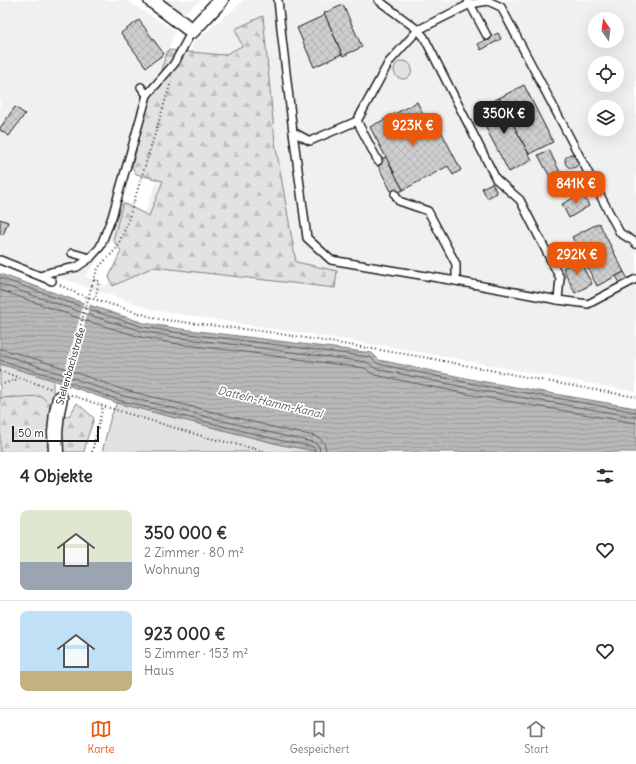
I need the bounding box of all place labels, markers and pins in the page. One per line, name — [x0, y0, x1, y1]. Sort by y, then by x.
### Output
pin: 350K € — [471, 101, 537, 135]
pin: 923K € — [380, 113, 446, 147]
pin: 841K € — [543, 171, 609, 205]
pin: 292K € — [544, 242, 610, 276]

